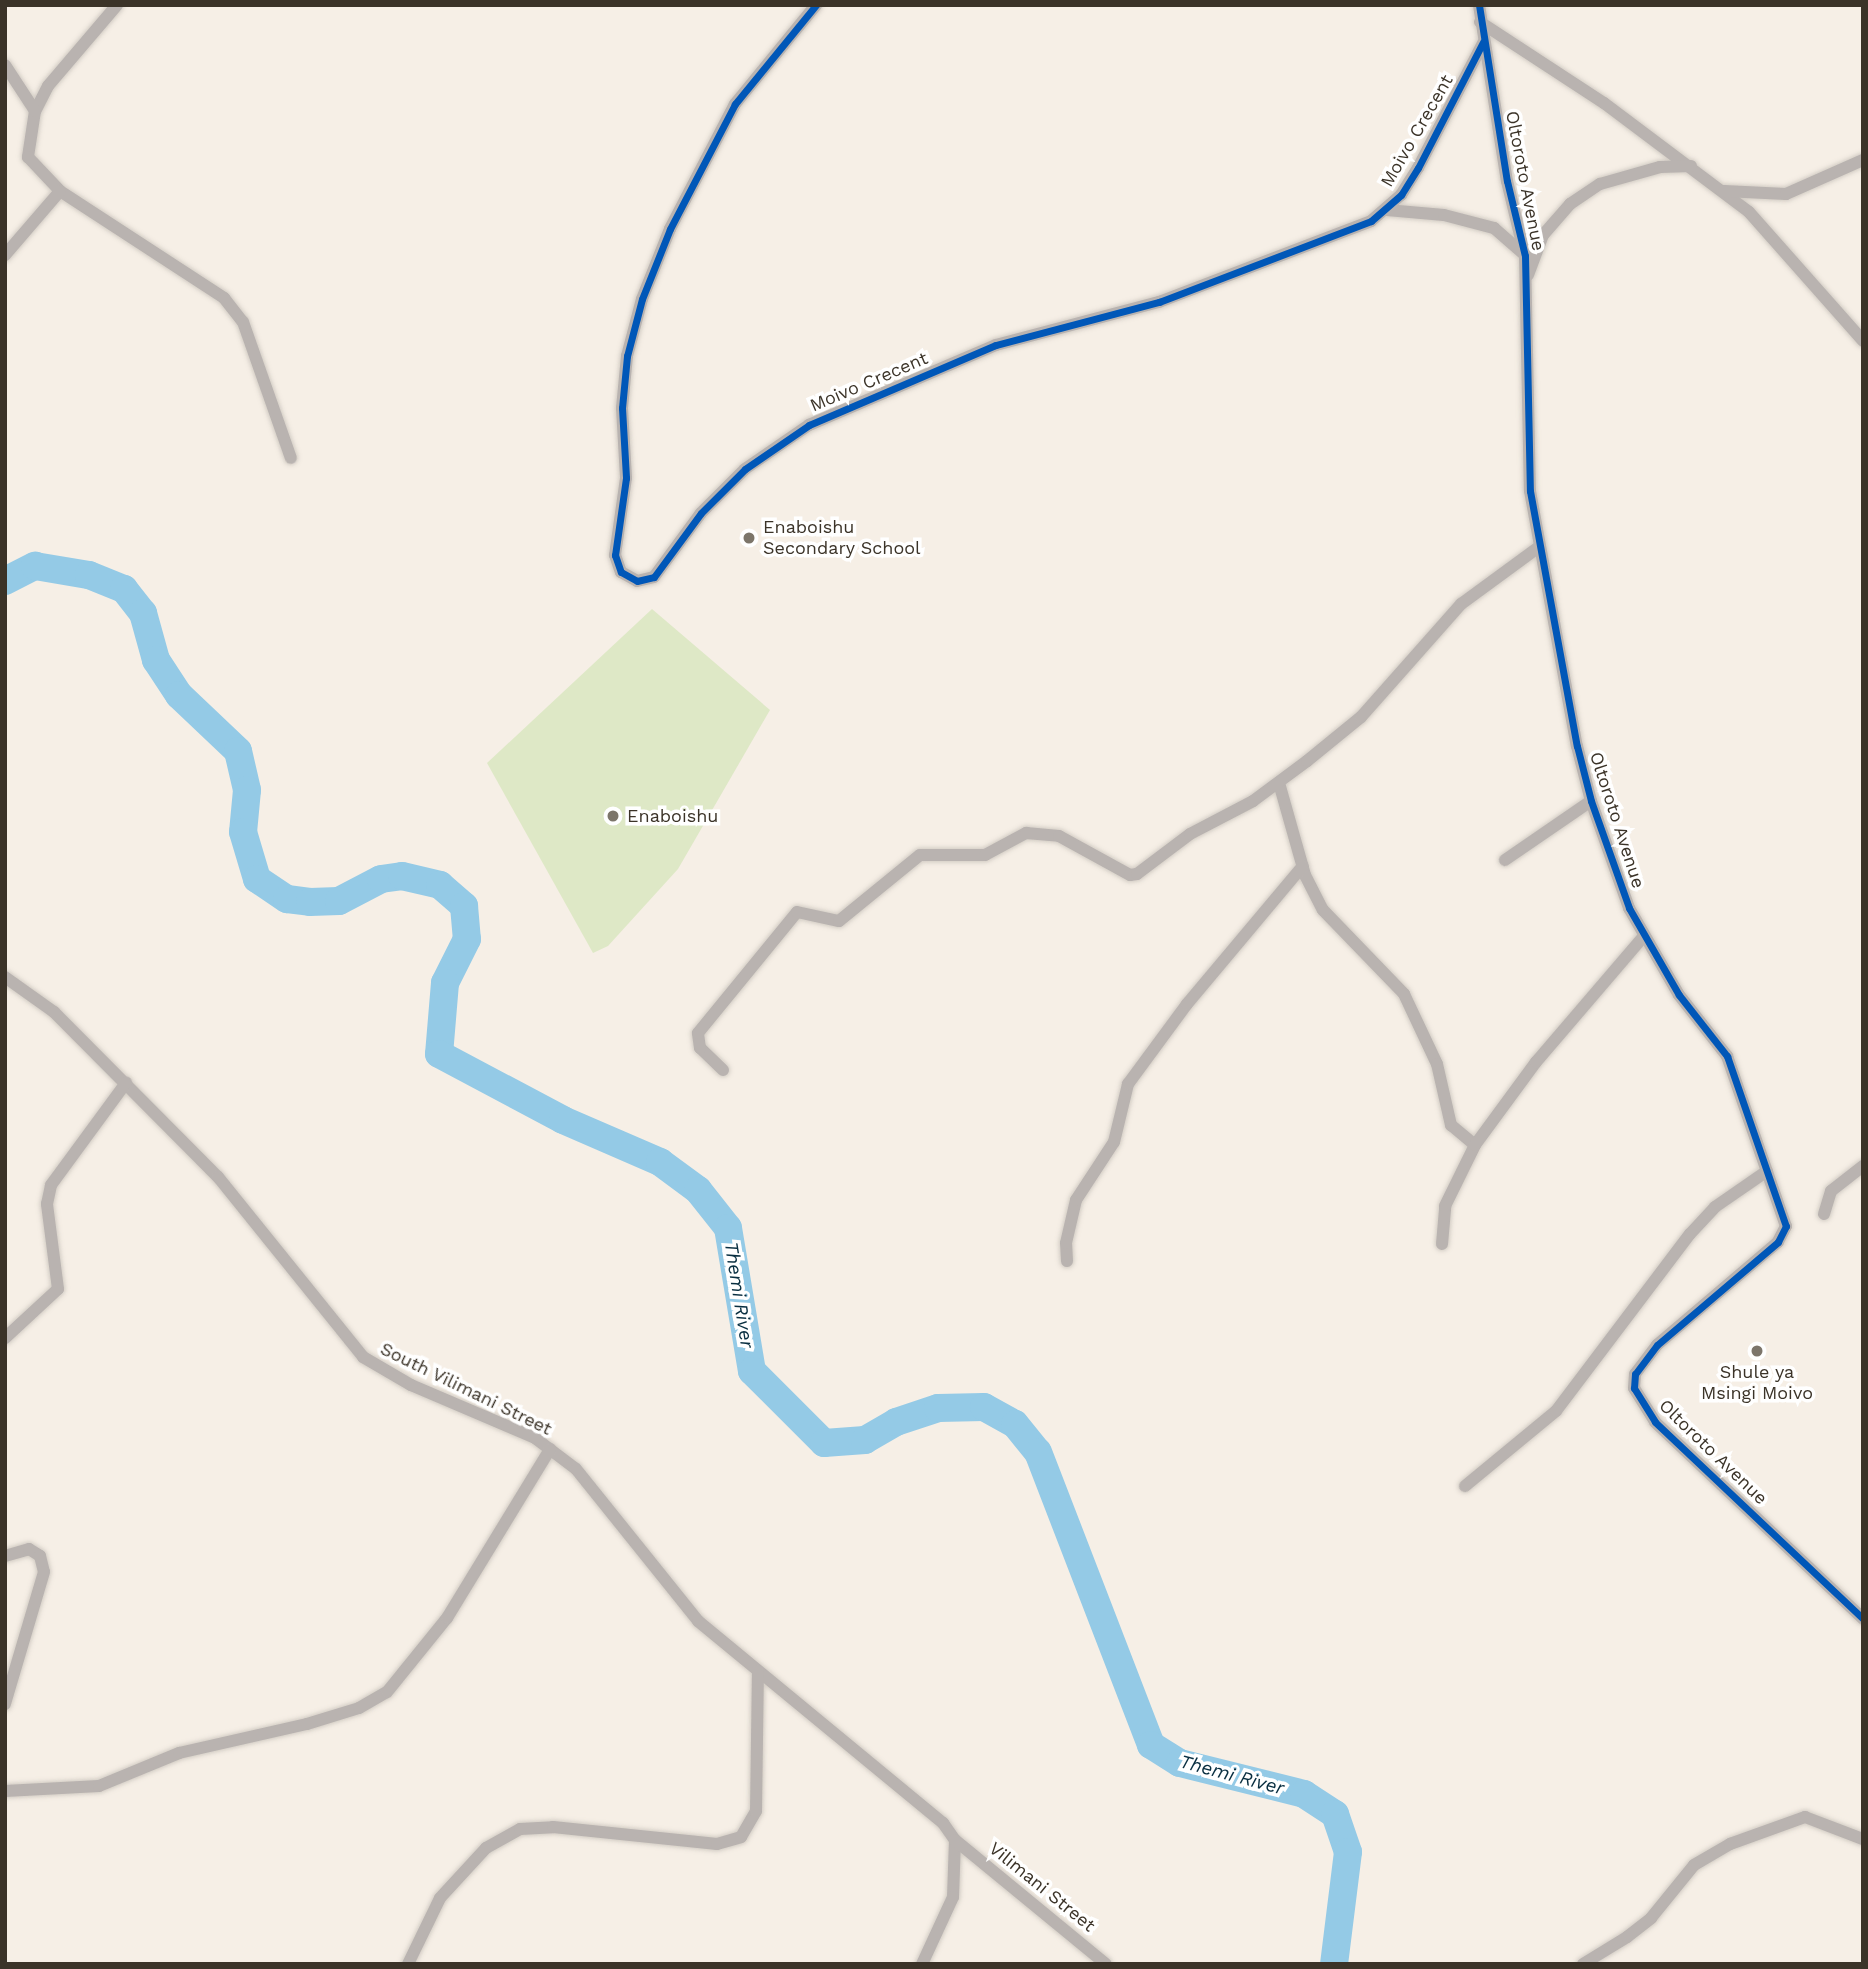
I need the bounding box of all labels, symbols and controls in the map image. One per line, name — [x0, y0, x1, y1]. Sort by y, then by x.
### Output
street label: Moivo Crecent — [1376, 71, 1458, 191]
street label: Oltoroto Avenue — [1501, 109, 1549, 253]
street label: Moivo Crecent — [807, 347, 931, 417]
place label: Enaboishu Secondary School — [763, 517, 921, 560]
marker: Enaboishu Secondary School — [741, 530, 757, 546]
street label: Oltoroto Avenue — [1585, 749, 1649, 891]
place label: Enaboishu — [627, 805, 718, 827]
marker: Enaboishu — [605, 808, 621, 824]
water label: Themi River — [719, 1240, 759, 1350]
street label: South Vilimani Street — [377, 1338, 555, 1440]
marker: Shule ya Msingi Moivo — [1749, 1343, 1765, 1359]
place label: Shule ya Msingi Moivo — [1701, 1362, 1813, 1404]
street label: Oltoroto Avenue — [1654, 1395, 1772, 1509]
water label: Themi River — [1177, 1750, 1287, 1800]
street label: Vilimani Street — [985, 1838, 1099, 1936]

